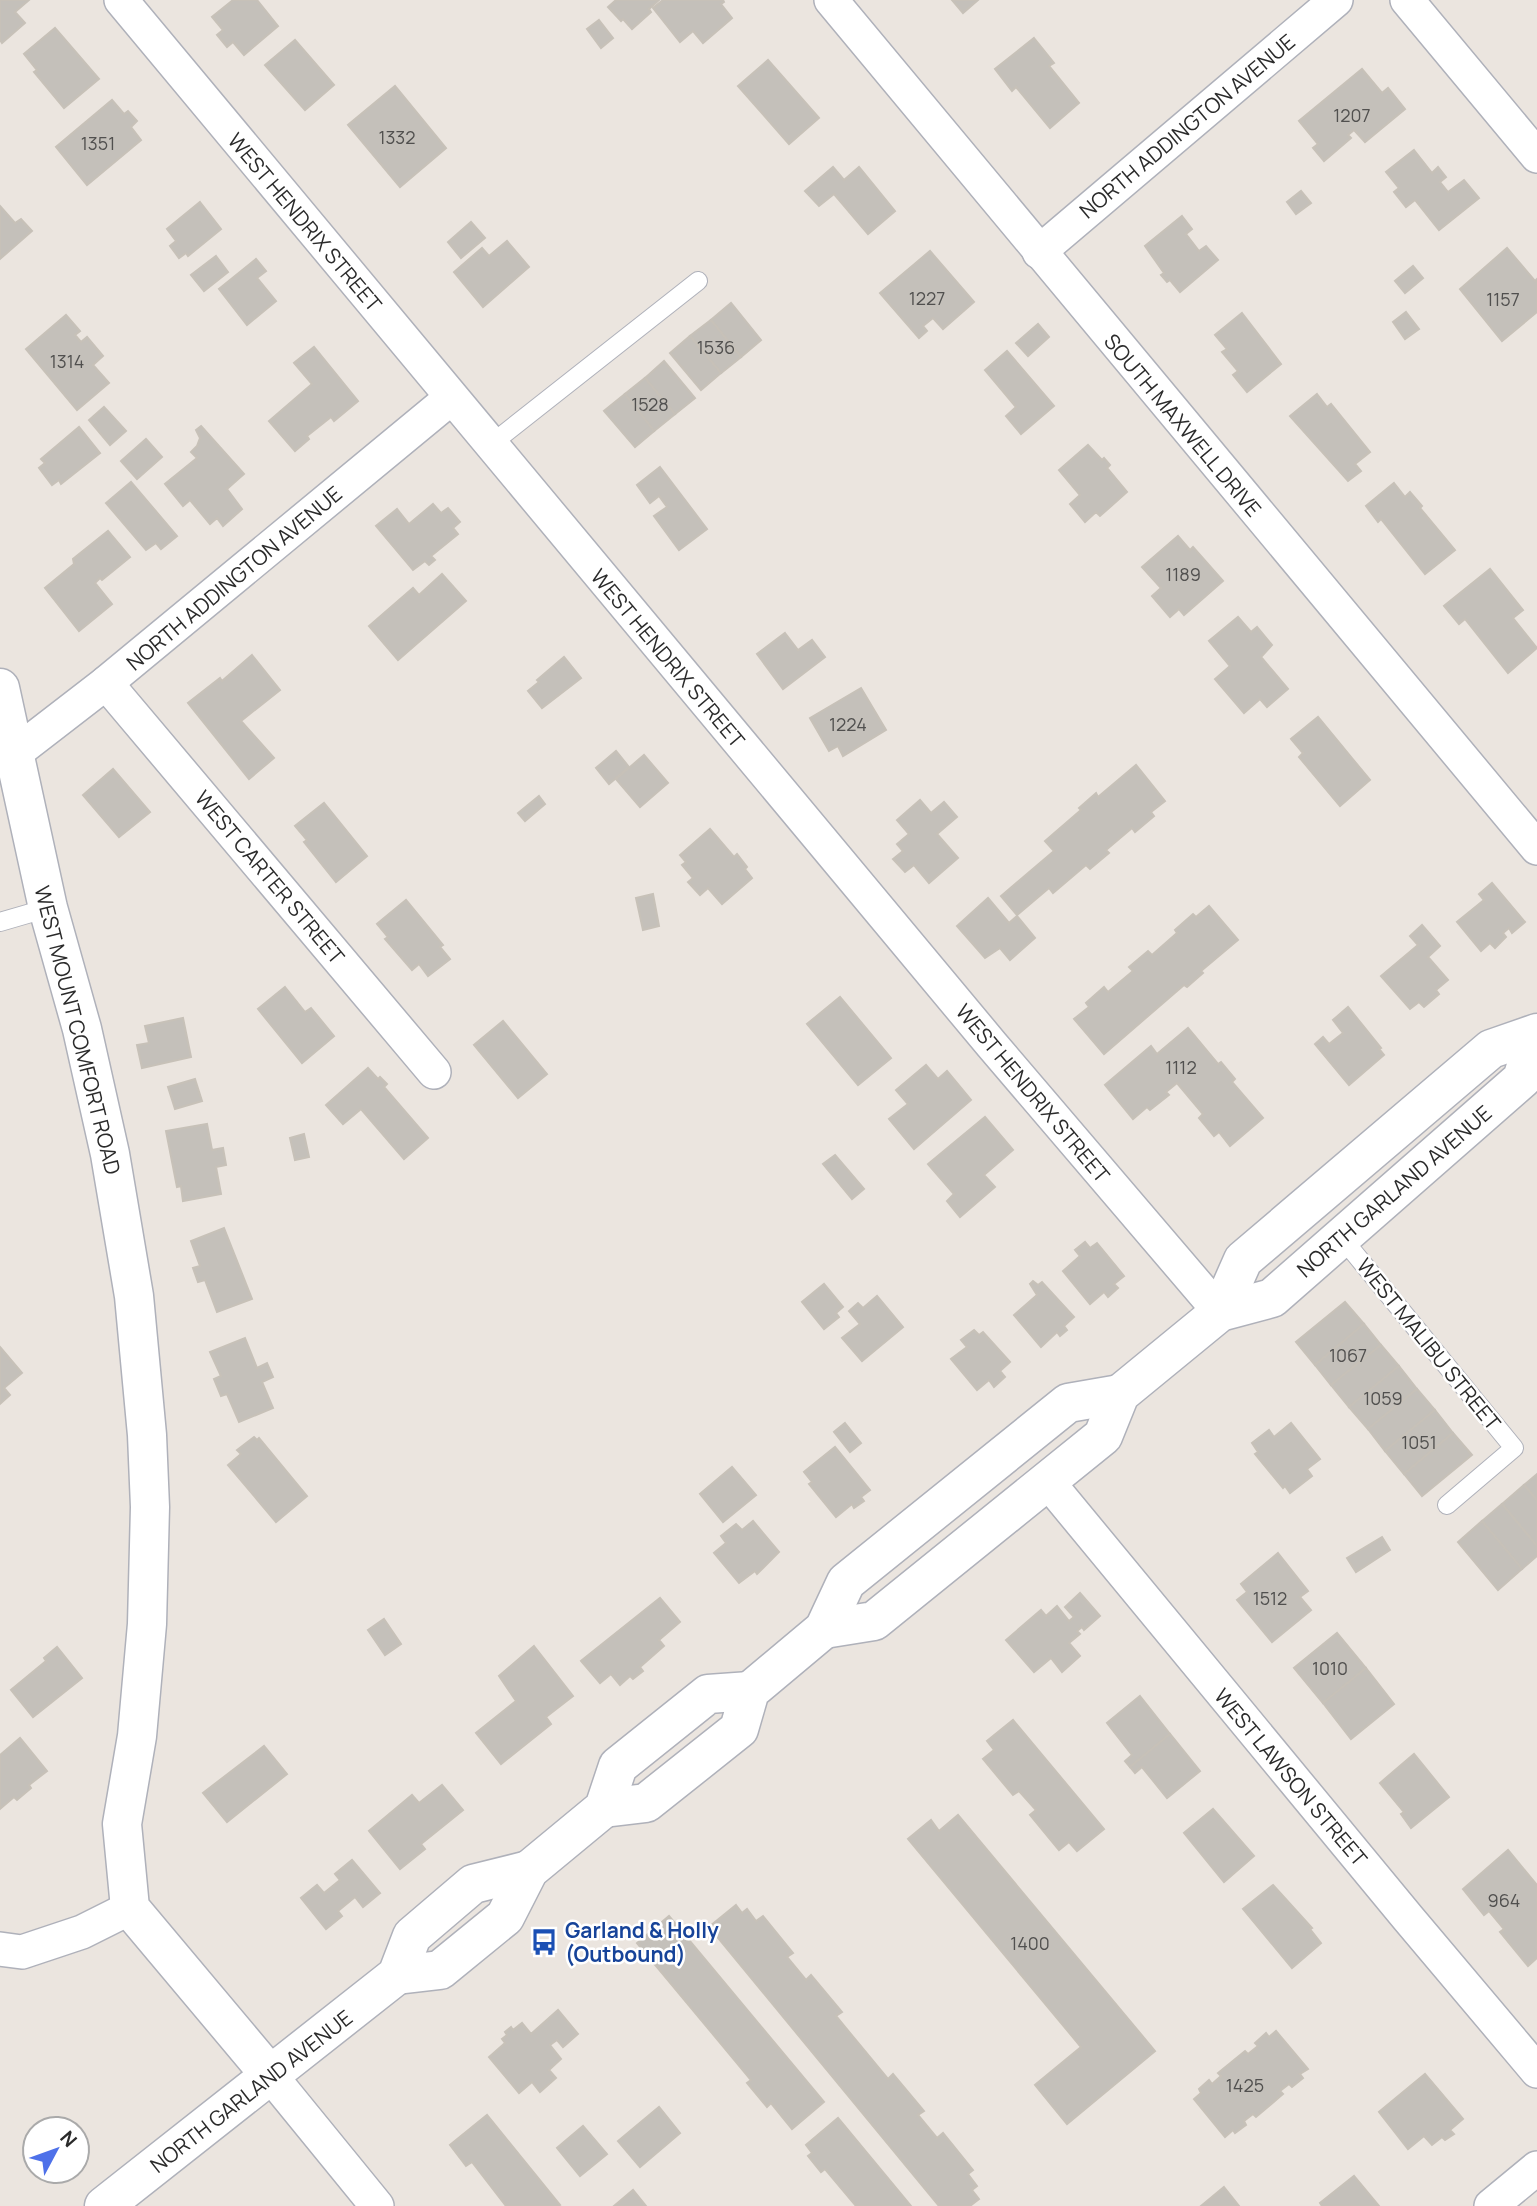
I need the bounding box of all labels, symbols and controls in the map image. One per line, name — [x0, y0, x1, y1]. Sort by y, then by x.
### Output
street label: NORTH ADDINGTON AVENUE — [1073, 28, 1301, 224]
house number: 1207 — [1333, 103, 1371, 127]
house number: 1332 — [378, 125, 416, 149]
street label: WEST HENDRIX STREET — [222, 127, 388, 318]
house number: 1351 — [81, 131, 115, 155]
house number: 1227 — [909, 286, 945, 310]
house number: 1157 — [1486, 287, 1520, 311]
street label: SOUTH MAXWELL DRIVE — [1098, 328, 1268, 522]
house number: 1536 — [697, 335, 735, 359]
house number: 1314 — [50, 349, 84, 373]
house number: 1528 — [631, 392, 669, 416]
street label: NORTH ADDINGTON AVENUE — [120, 480, 348, 676]
house number: 1189 — [1165, 562, 1201, 586]
street label: WEST HENDRIX STREET — [585, 563, 751, 754]
house number: 1224 — [829, 712, 867, 736]
street label: WEST CARTER STREET — [189, 784, 351, 970]
street label: WEST MOUNT COMFORT ROAD — [29, 883, 127, 1177]
street label: WEST HENDRIX STREET — [950, 998, 1116, 1189]
house number: 1112 — [1165, 1055, 1197, 1079]
street label: NORTH GARLAND AVENUE — [1291, 1099, 1497, 1283]
street label: WEST MALIBU STREET — [1351, 1252, 1507, 1436]
house number: 1067 — [1329, 1343, 1367, 1367]
house number: 1059 — [1363, 1386, 1403, 1410]
house number: 1051 — [1401, 1430, 1437, 1454]
house number: 1512 — [1253, 1586, 1287, 1610]
house number: 1010 — [1312, 1656, 1348, 1680]
street label: WEST LAWSON STREET — [1208, 1682, 1374, 1872]
house number: 964 — [1488, 1888, 1520, 1912]
place label: Garland & Holly (Outbound) — [565, 1916, 719, 1968]
bus stop icon: Garland & Holly (Outbound) — [529, 1927, 559, 1957]
house number: 1400 — [1010, 1931, 1050, 1955]
street label: NORTH GARLAND AVENUE — [144, 2003, 358, 2179]
house number: 1425 — [1226, 2073, 1264, 2097]
north arrow — [21, 2115, 91, 2185]
text: N — [55, 2125, 83, 2153]

